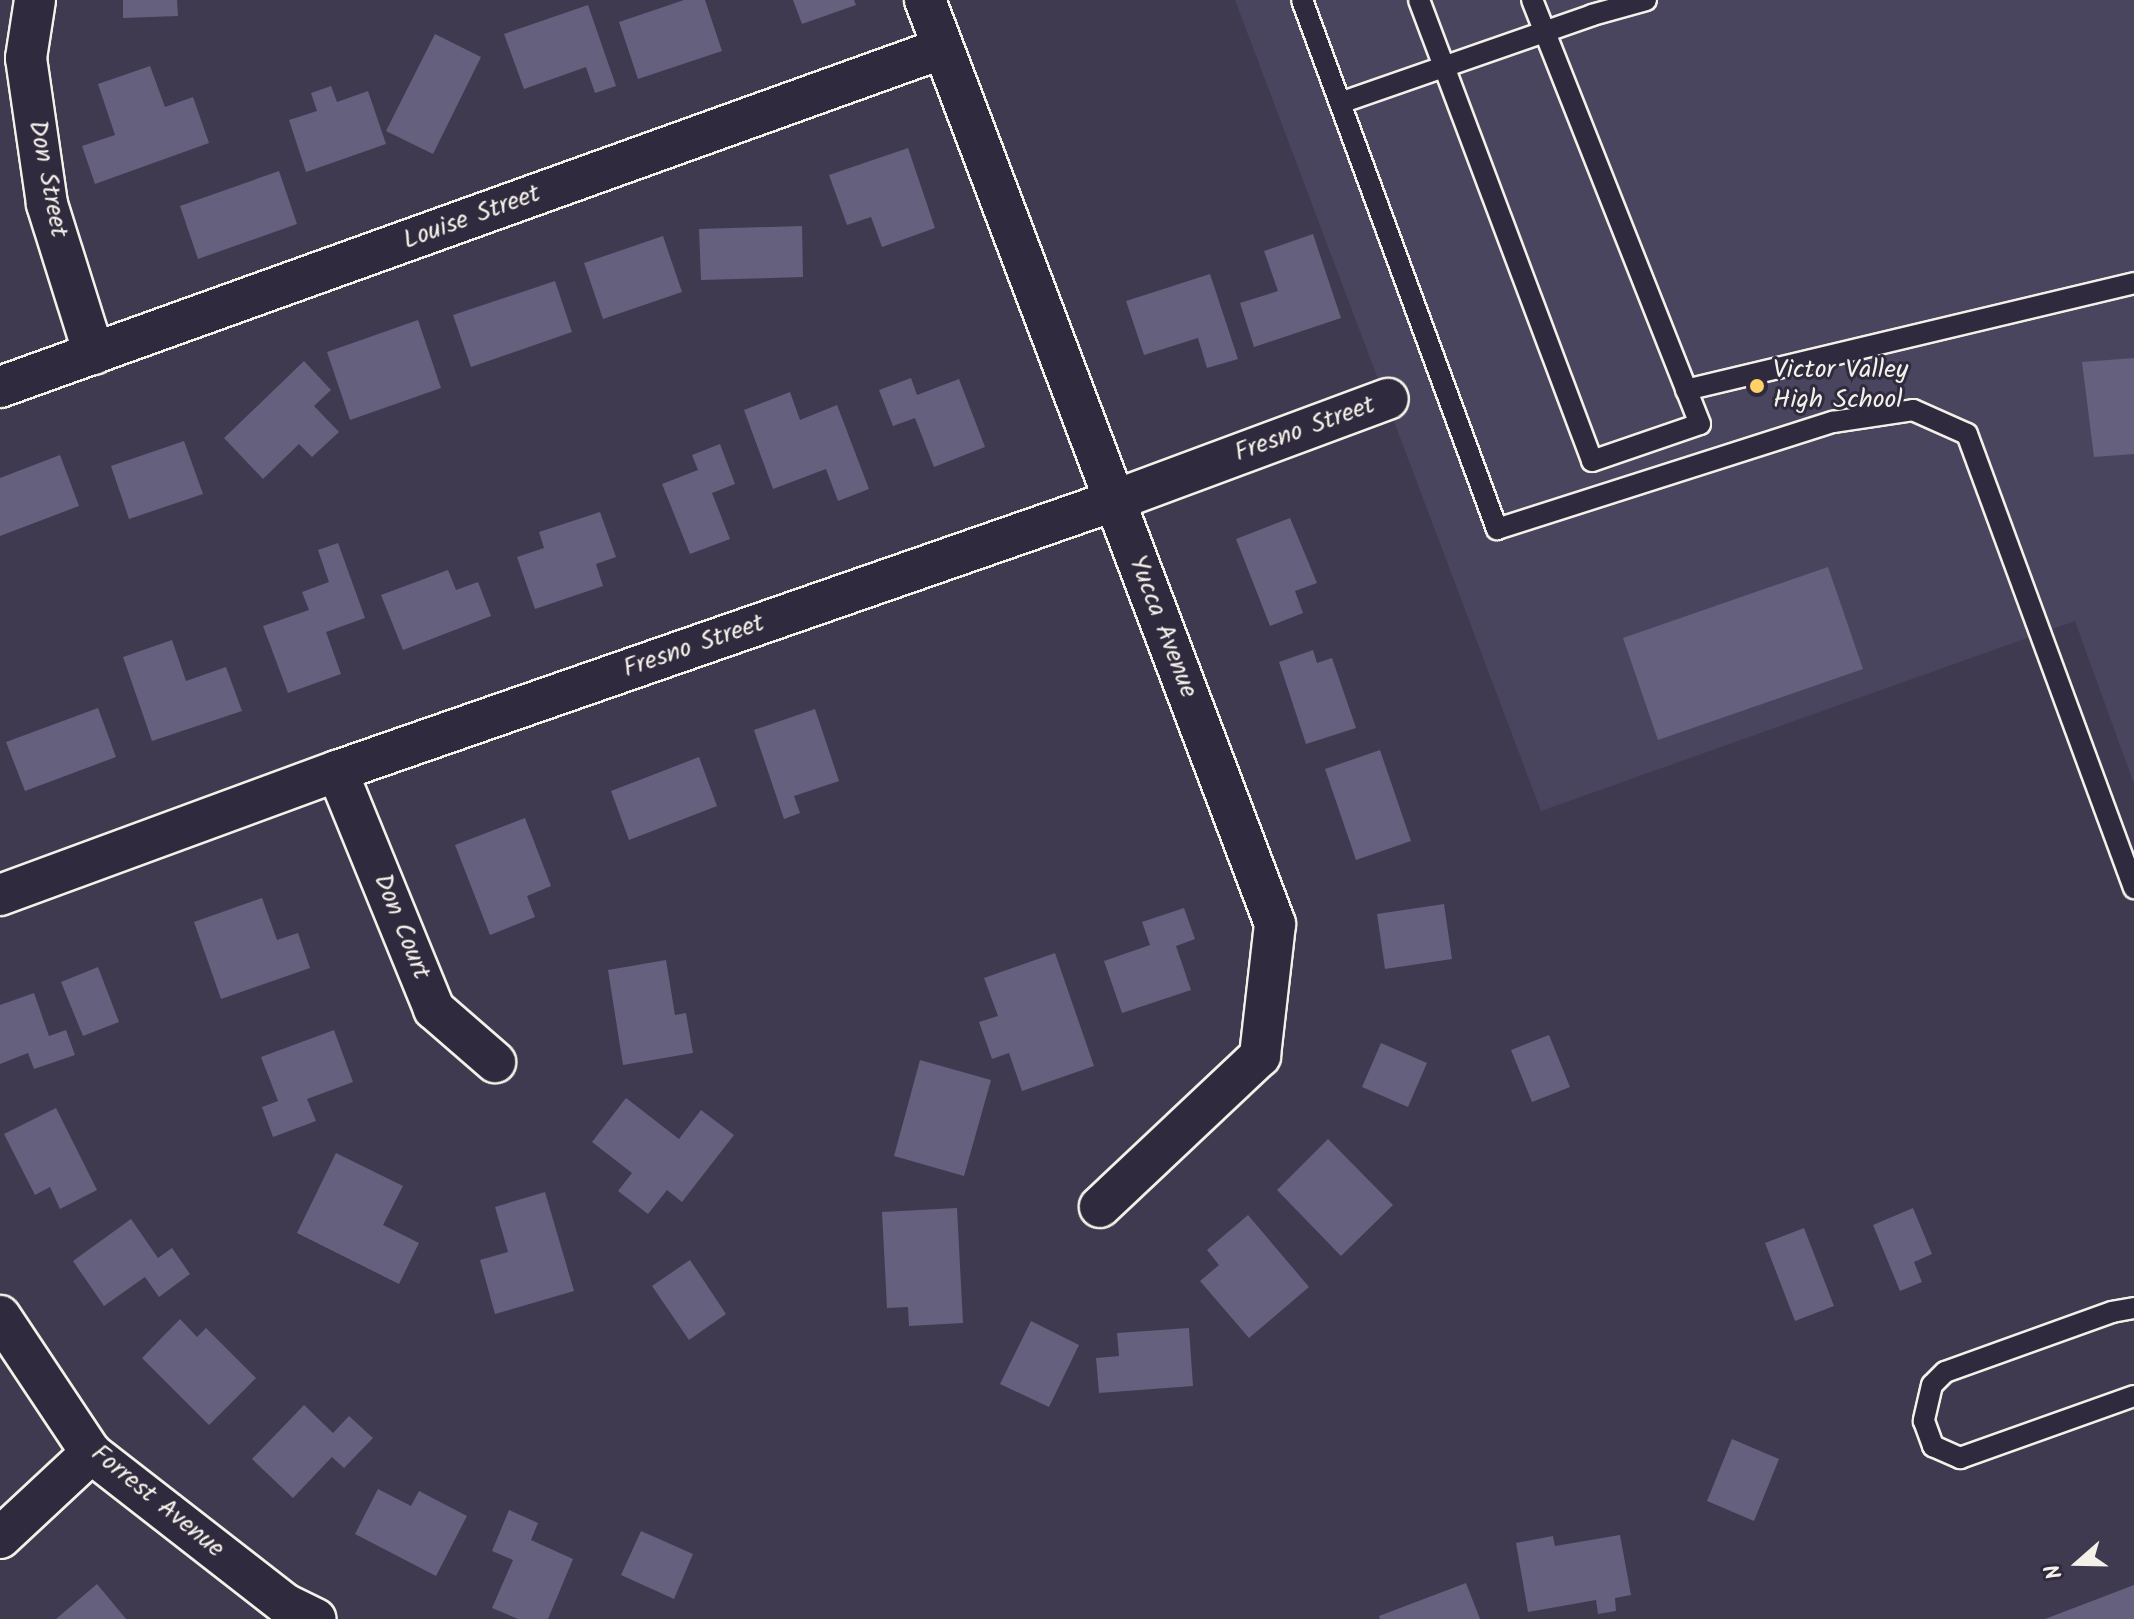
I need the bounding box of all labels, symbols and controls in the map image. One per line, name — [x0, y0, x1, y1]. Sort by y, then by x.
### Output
street label: Don Street — [20, 118, 74, 240]
street label: Louise Street — [399, 179, 545, 257]
place label: Victor Valley High School — [1773, 355, 1908, 416]
marker: Victor Valley High School — [1748, 377, 1766, 395]
street label: Fresno Street — [1231, 390, 1379, 470]
street label: Yucca Avenue — [1121, 552, 1203, 702]
street label: Fresno Street — [619, 608, 769, 686]
street label: Don Court — [366, 870, 436, 984]
street label: Forrest Avenue — [84, 1439, 230, 1565]
north arrow — [2038, 1523, 2118, 1603]
text: N — [2036, 1559, 2074, 1584]

